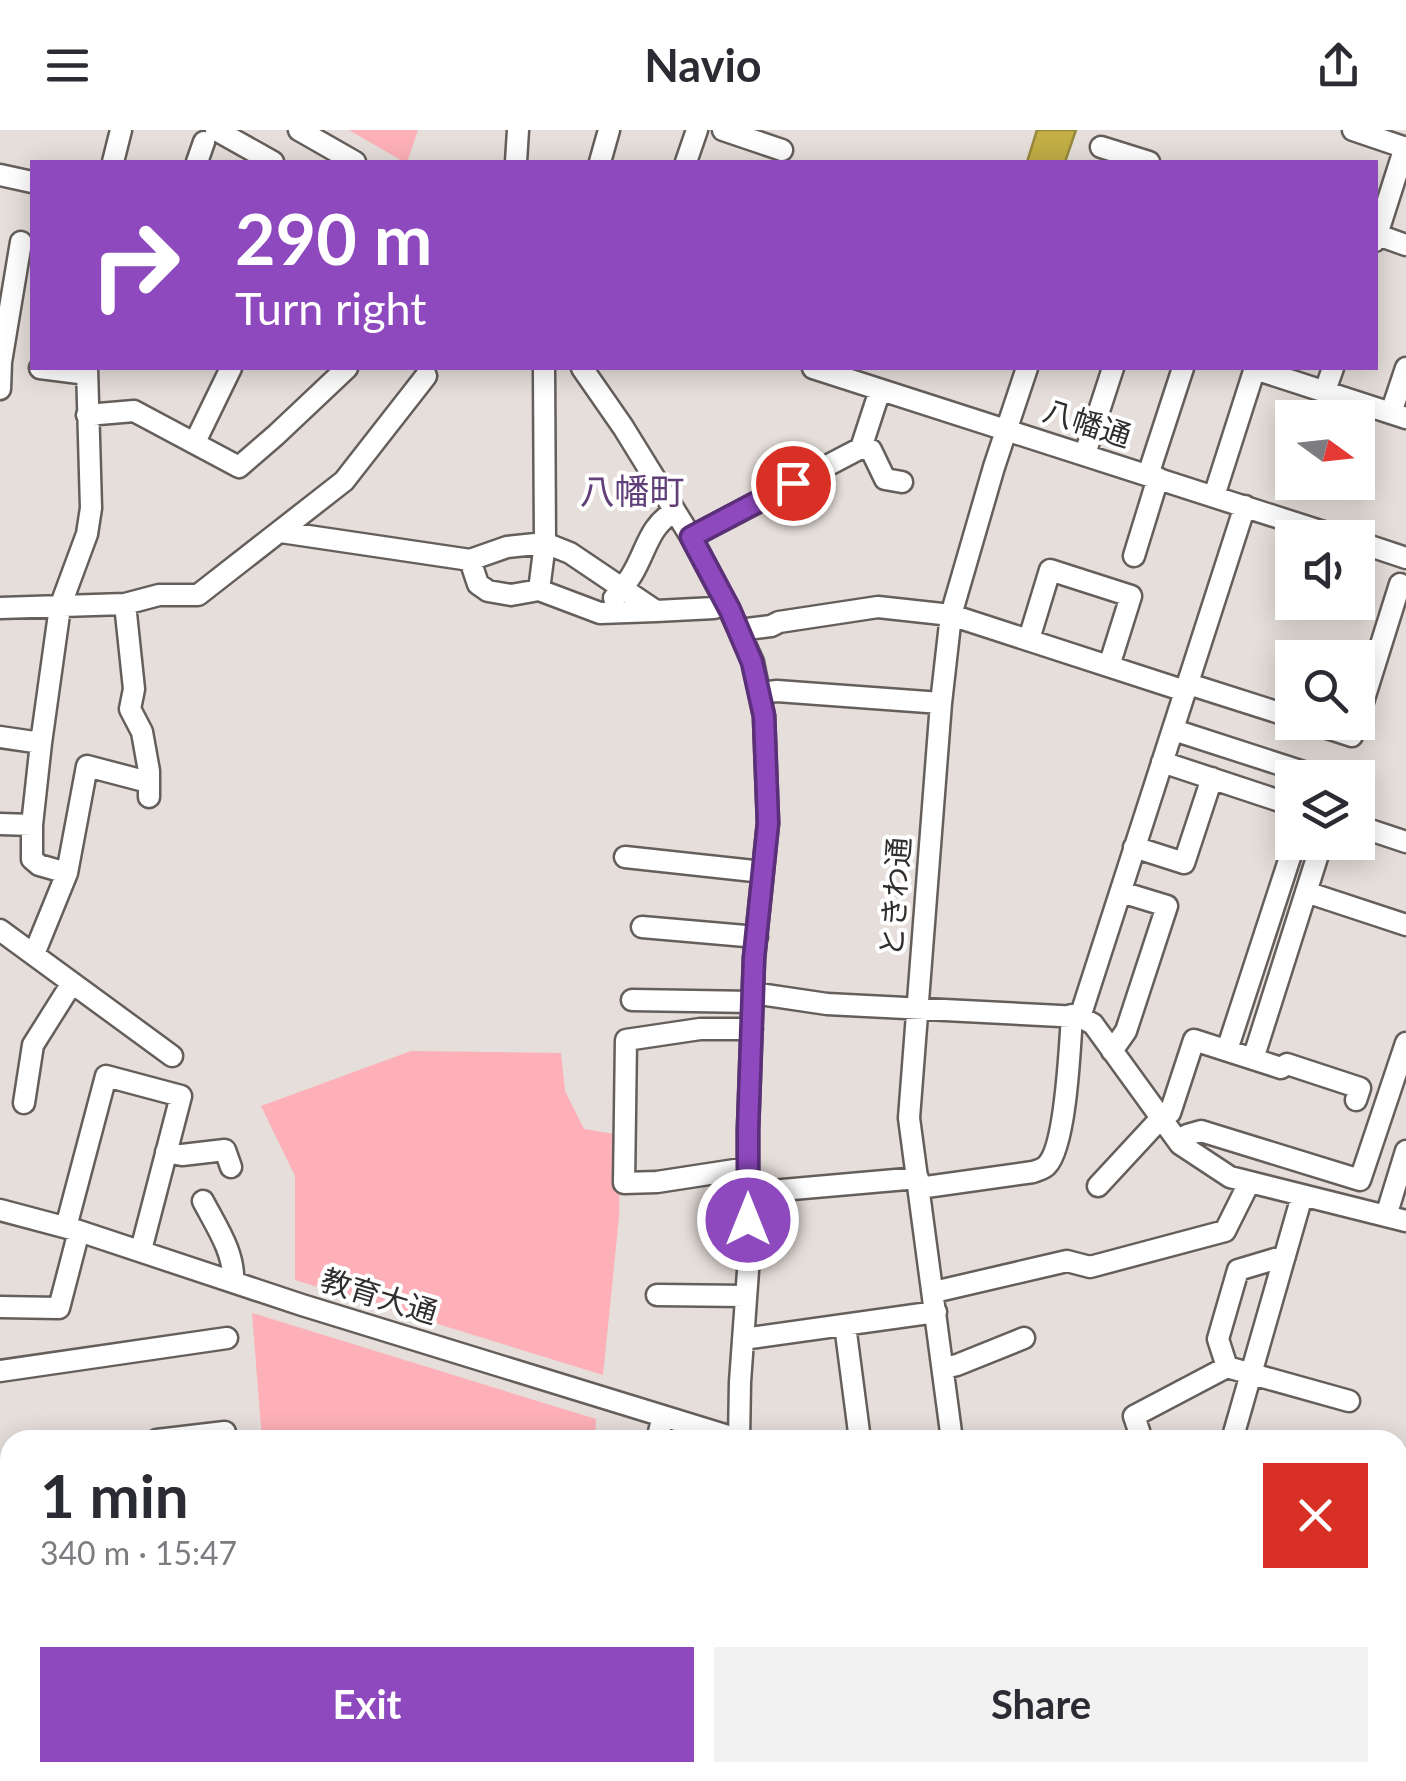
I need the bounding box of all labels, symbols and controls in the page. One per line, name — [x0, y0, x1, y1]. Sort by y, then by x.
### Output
icon: menu — [40, 38, 95, 93]
text: Navio — [644, 38, 762, 92]
icon: share — [1311, 38, 1366, 93]
text: 290 m — [235, 196, 432, 280]
icon: right — [70, 200, 200, 330]
text: Turn right — [235, 281, 426, 335]
street label: 八幡通 — [1039, 391, 1136, 453]
north arrow — [1275, 400, 1375, 500]
map controls — [1275, 400, 1375, 860]
pin — [751, 441, 836, 526]
icon: arrive — [766, 456, 821, 511]
district label: 八幡町 — [579, 469, 685, 511]
button: sound — [1275, 520, 1375, 620]
button: search — [1275, 640, 1375, 740]
button: layers — [1275, 760, 1375, 860]
street label: ときわ通 — [872, 836, 916, 958]
position arrow — [696, 1168, 800, 1272]
street label: 教育大通 — [317, 1260, 442, 1330]
text: 1 min — [40, 1459, 189, 1531]
button: close — [1263, 1463, 1368, 1568]
text: 340 m · 15:47 — [40, 1533, 237, 1572]
button: Exit — [40, 1647, 694, 1762]
button: Share — [714, 1647, 1368, 1762]

